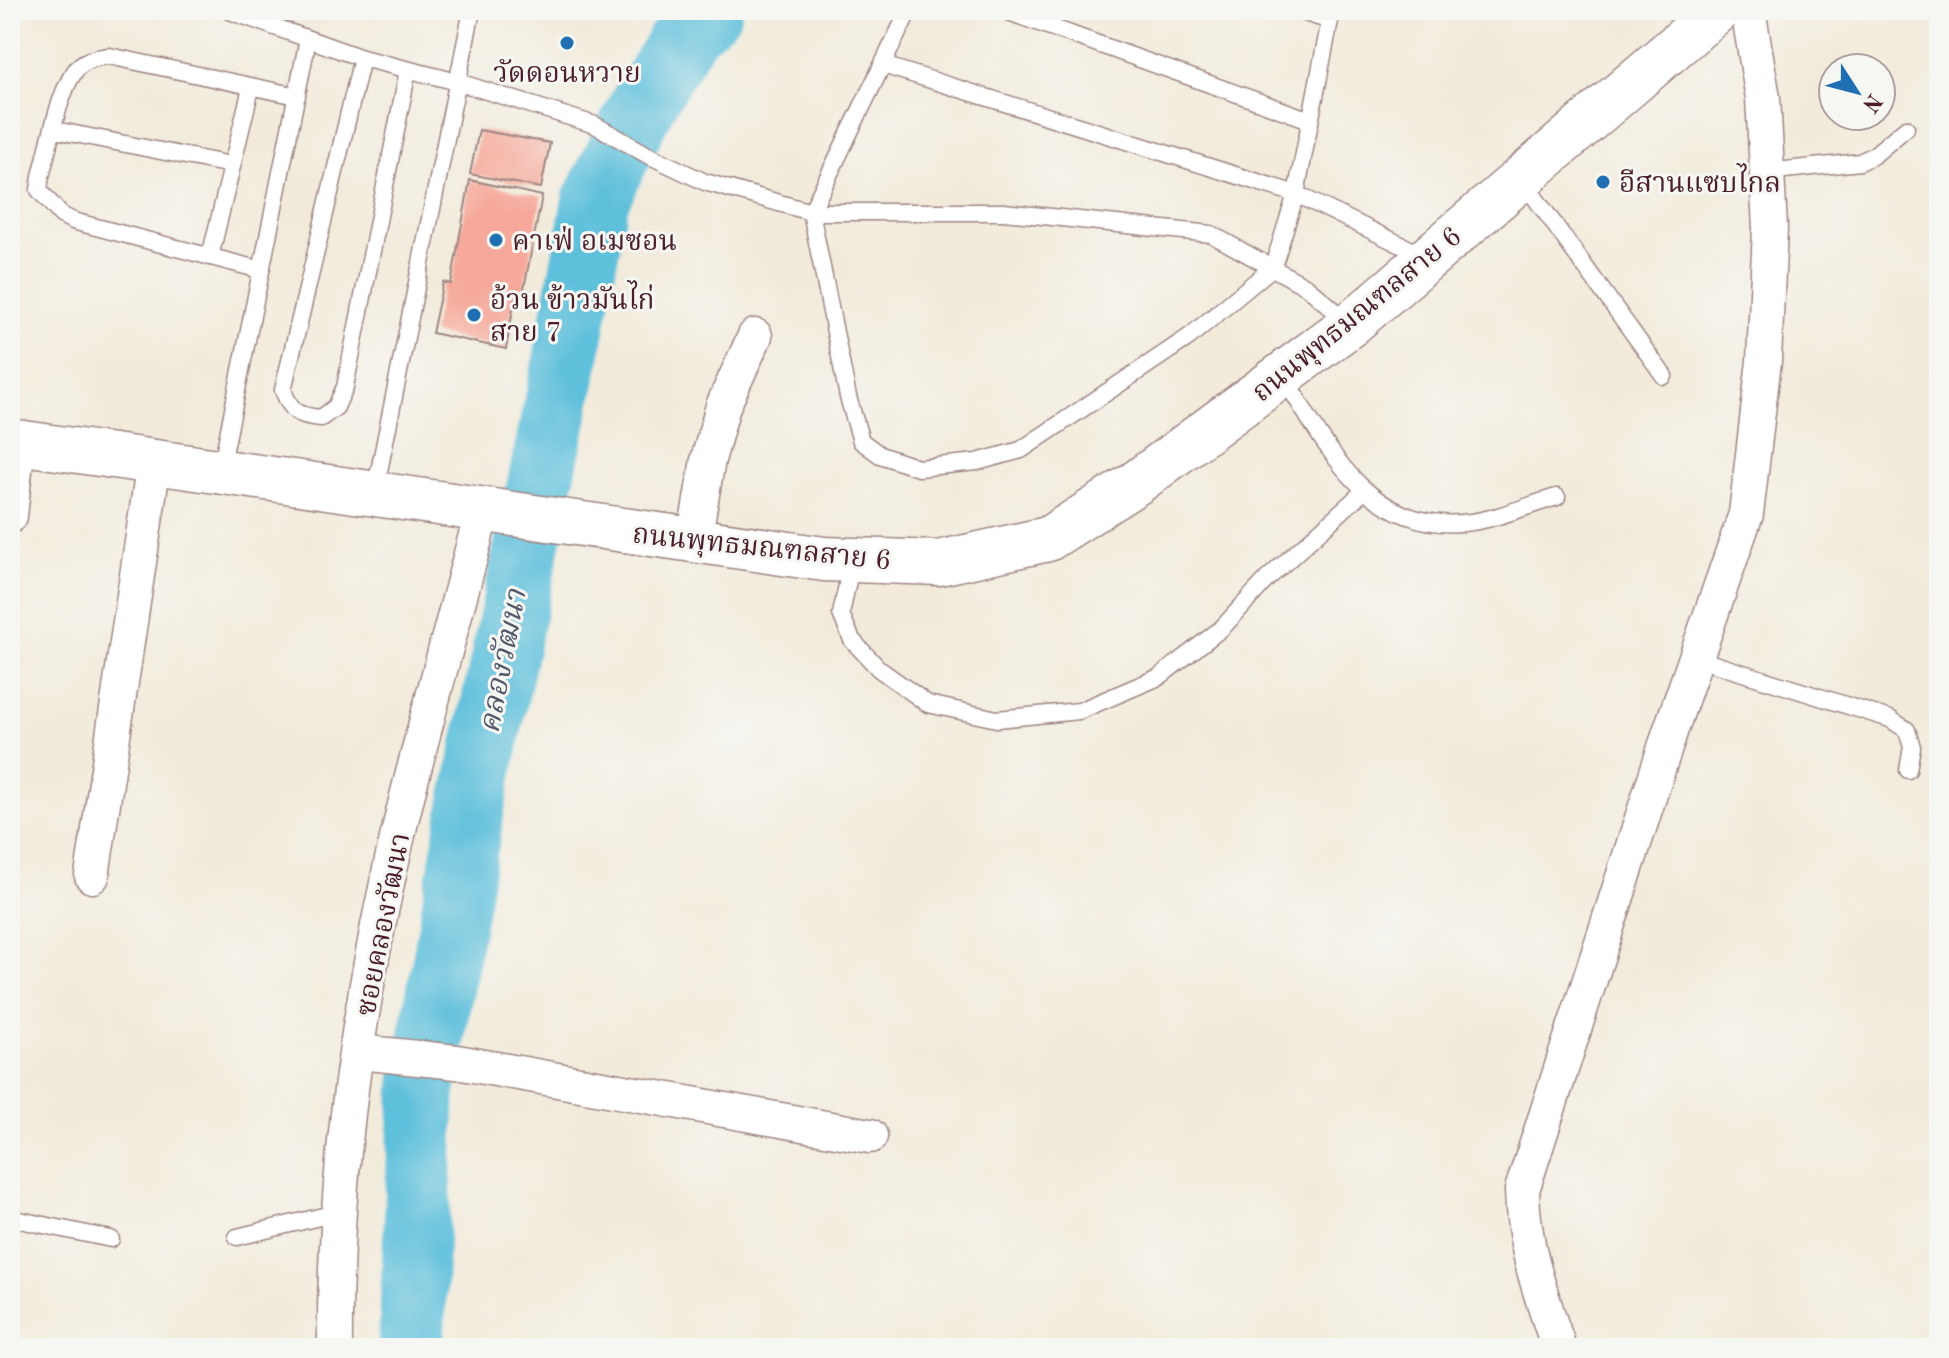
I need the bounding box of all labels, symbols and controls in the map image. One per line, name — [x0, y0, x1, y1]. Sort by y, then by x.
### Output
marker: วัดดอนหวาย — [558, 34, 576, 52]
north arrow — [1817, 52, 1897, 132]
place label: วัดดอนหวาย — [493, 59, 641, 89]
text: N — [1858, 89, 1885, 116]
place label: อีสานแซบไกล — [1619, 163, 1781, 199]
marker: อีสานแซบไกล — [1594, 173, 1612, 191]
street label: ถนนพุทธมณฑลสาย 6 — [1248, 223, 1469, 410]
place label: คาเฟ่ อเมซอน — [512, 226, 677, 257]
marker: คาเฟ่ อเมซอน — [487, 231, 505, 249]
place label: อ้วน ข้าวมันไก่ สาย 7 — [490, 280, 655, 348]
marker: อ้วน ข้าวมันไก่ สาย 7 — [465, 306, 483, 324]
street label: ถนนพุทธมณฑลสาย 6 — [631, 521, 893, 578]
water label: คลองวัฒนา — [473, 585, 533, 736]
street label: ซอยคลองวัฒนา — [351, 830, 416, 1019]

